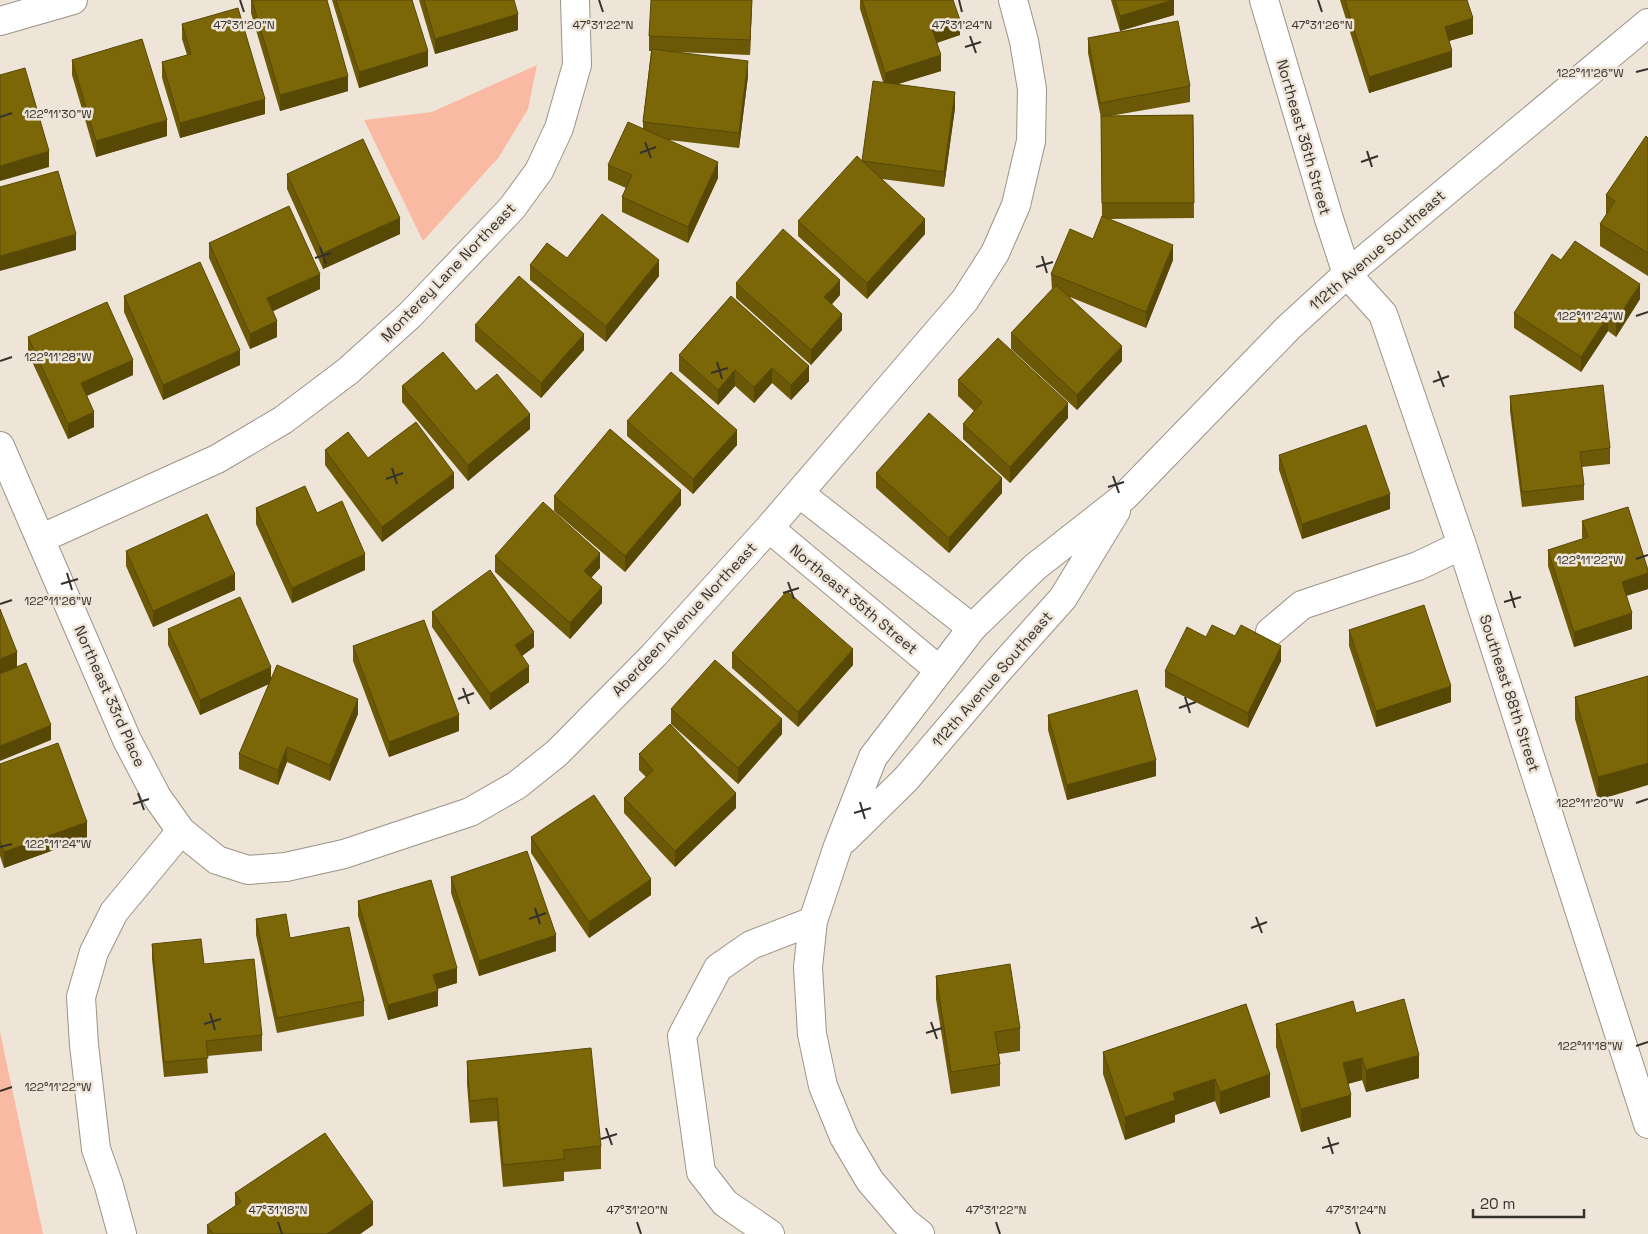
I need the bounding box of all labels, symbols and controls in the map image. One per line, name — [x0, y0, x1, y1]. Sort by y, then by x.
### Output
text: 47°31'20"N — [213, 17, 275, 33]
text: 47°31'22"N — [572, 17, 634, 33]
text: 47°31'24"N — [932, 17, 992, 33]
text: 47°31'26"N — [1291, 17, 1353, 33]
street label: Northeast 36th Street — [1273, 57, 1335, 217]
text: 122°11'26"W — [1556, 65, 1624, 81]
text: 122°11'30"W — [24, 106, 92, 122]
street label: 112th Avenue Southeast — [1305, 186, 1449, 314]
street label: Monterey Lane Northeast — [377, 198, 519, 345]
text: 122°11'24"W — [1557, 308, 1624, 324]
text: 122°11'28"W — [24, 349, 92, 365]
street label: Aberdeen Avenue Northeast — [608, 538, 760, 700]
street label: Northeast 35th Street — [786, 540, 922, 658]
text: 122°11'22"W — [1556, 552, 1624, 568]
text: 122°11'26"W — [24, 593, 92, 609]
street label: 112th Avenue Southeast — [928, 607, 1056, 751]
street label: Southeast 88th Street — [1476, 612, 1544, 774]
street label: Northeast 33rd Place — [70, 622, 150, 770]
text: 122°11'20"W — [1556, 795, 1624, 811]
text: 122°11'24"W — [25, 836, 92, 852]
text: 122°11'18"W — [1557, 1038, 1623, 1054]
text: 122°11'22"W — [24, 1079, 92, 1095]
scale bar — [1473, 1186, 1584, 1218]
text: 20 m — [1480, 1194, 1515, 1213]
text: 47°31'18"N — [248, 1202, 308, 1218]
text: 47°31'20"N — [606, 1202, 668, 1218]
text: 47°31'22"N — [965, 1202, 1027, 1218]
text: 47°31'24"N — [1326, 1202, 1386, 1218]

